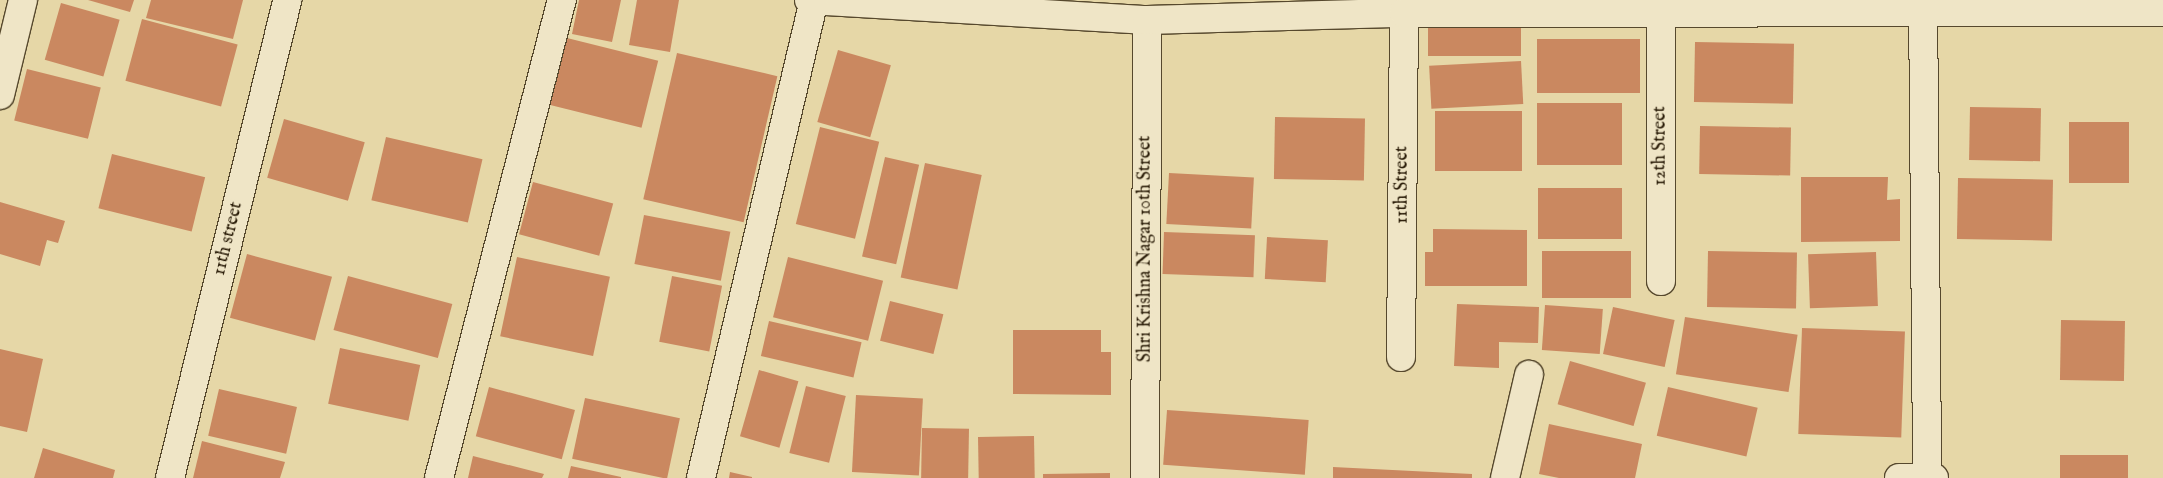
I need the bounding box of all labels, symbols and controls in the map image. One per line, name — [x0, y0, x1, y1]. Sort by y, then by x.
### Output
street label: 12th Street — [1650, 106, 1672, 186]
street label: Shri Krishna Nagar 10th Street — [1135, 136, 1157, 362]
street label: 11th Street — [1392, 146, 1414, 224]
street label: 11th street — [209, 200, 249, 278]

